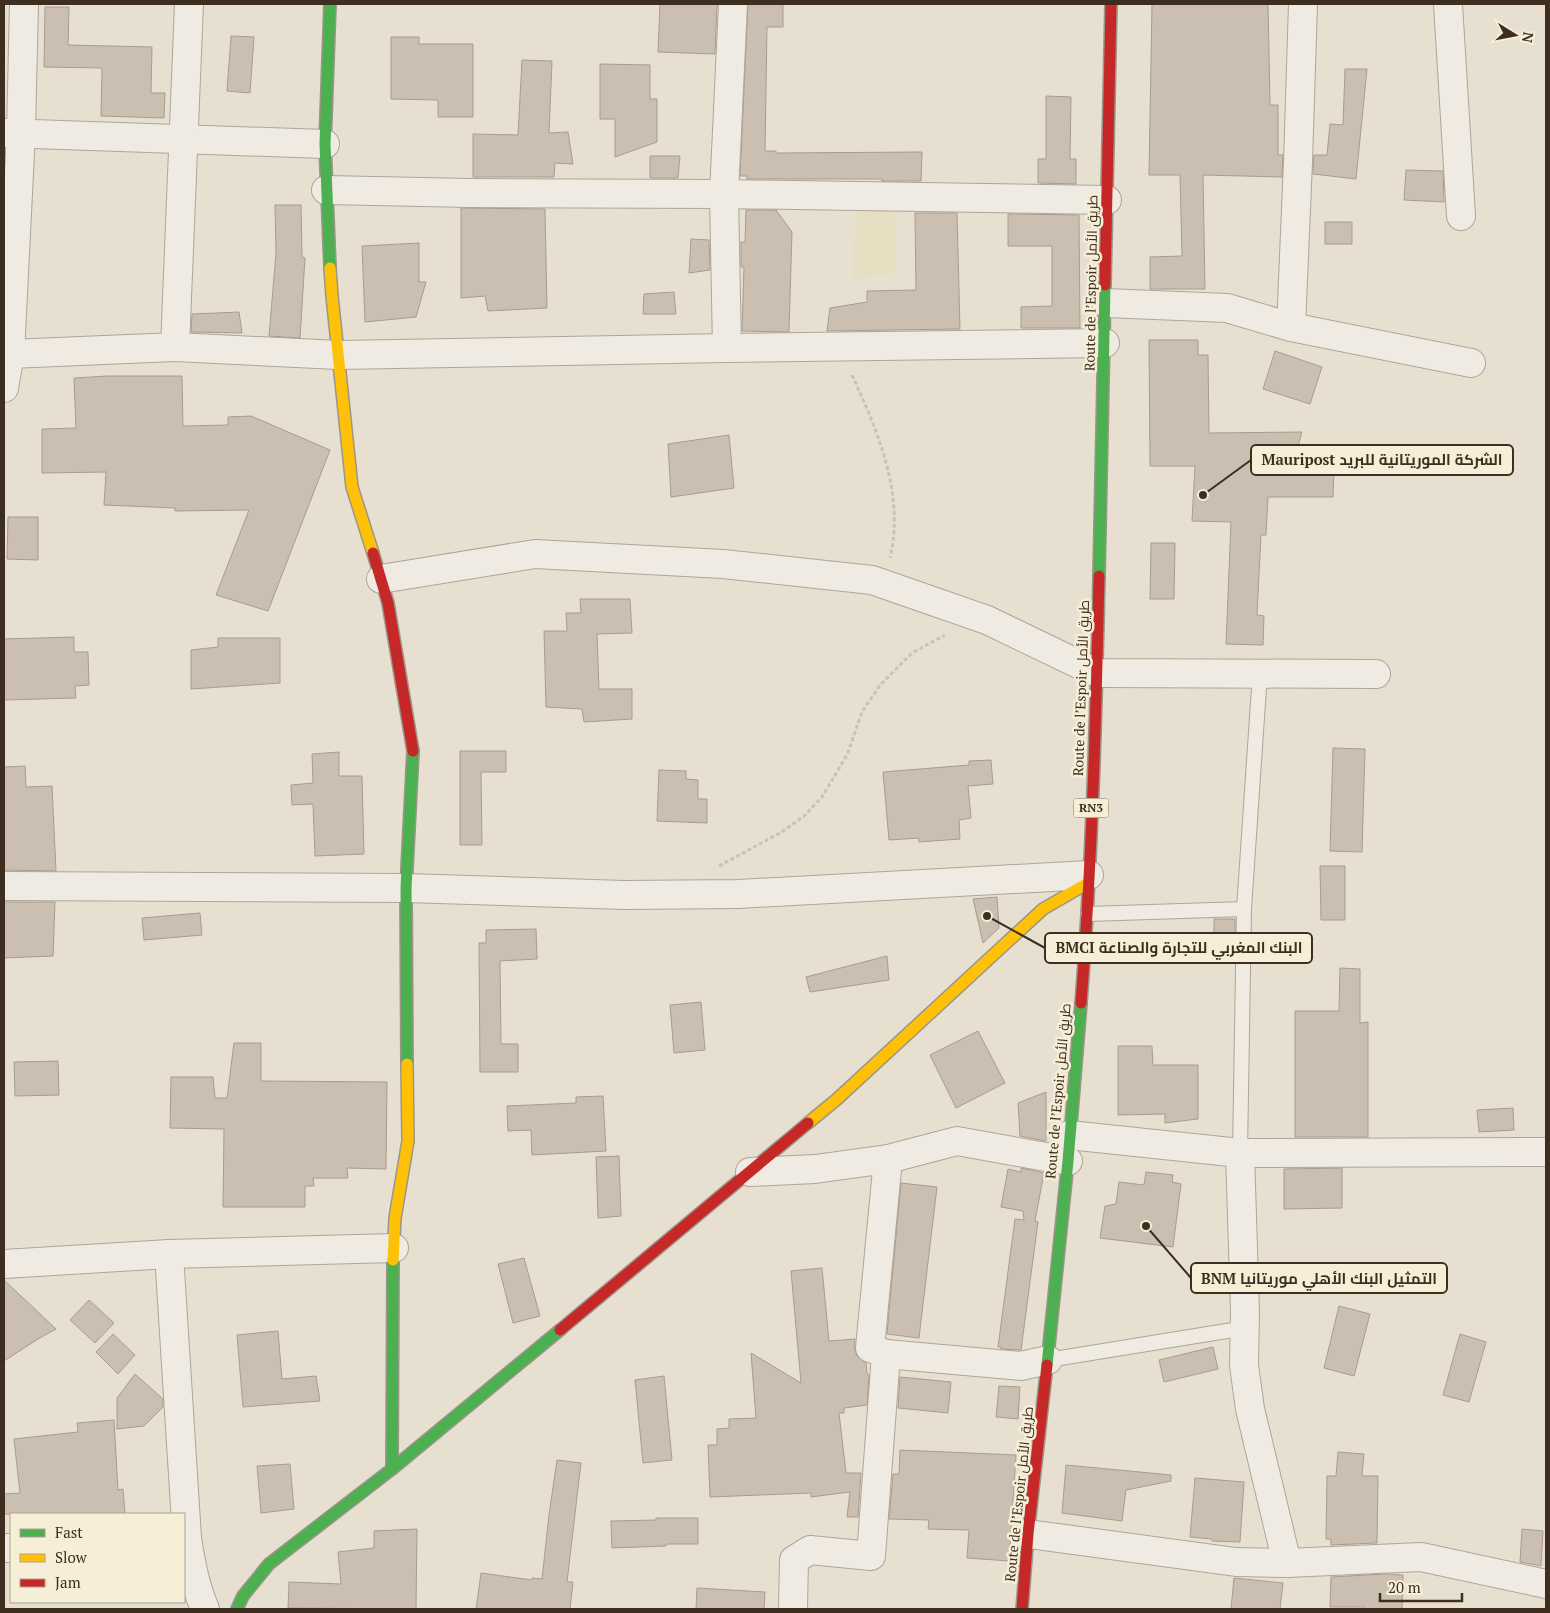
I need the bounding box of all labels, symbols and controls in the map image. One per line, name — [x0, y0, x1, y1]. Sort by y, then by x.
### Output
north arrow — [1490, 10, 1540, 60]
text: N — [1518, 30, 1539, 45]
street label: Route de l’Espoir طريق الأمل — [1079, 195, 1102, 371]
callout: Mauripost الشركة الموريتانية للبريد — [1251, 445, 1513, 475]
text: Mauripost الشركة الموريتانية للبريد — [1261, 449, 1503, 469]
street label: Route de l’Espoir طريق الأمل — [1068, 600, 1093, 776]
road number: RN3 — [1074, 798, 1108, 818]
callout: BMCI البنك المغربي للتجارة والصناعة — [1045, 933, 1312, 963]
text: BMCI البنك المغربي للتجارة والصناعة — [1056, 937, 1302, 960]
street label: Route de l’Espoir طريق الأمل — [1040, 1002, 1075, 1180]
callout: BNM التمثيل البنك الأهلي موريتانيا — [1191, 1263, 1447, 1293]
text: BNM التمثيل البنك الأهلي موريتانيا — [1201, 1268, 1437, 1291]
street label: Route de l’Espoir طريق الأمل — [1000, 1405, 1037, 1583]
legend — [10, 1513, 185, 1603]
text: Fast — [55, 1522, 83, 1542]
text: Slow — [55, 1547, 88, 1567]
scale bar — [1380, 1570, 1462, 1602]
text: Jam — [55, 1572, 81, 1592]
text: 20 m — [1388, 1577, 1421, 1597]

